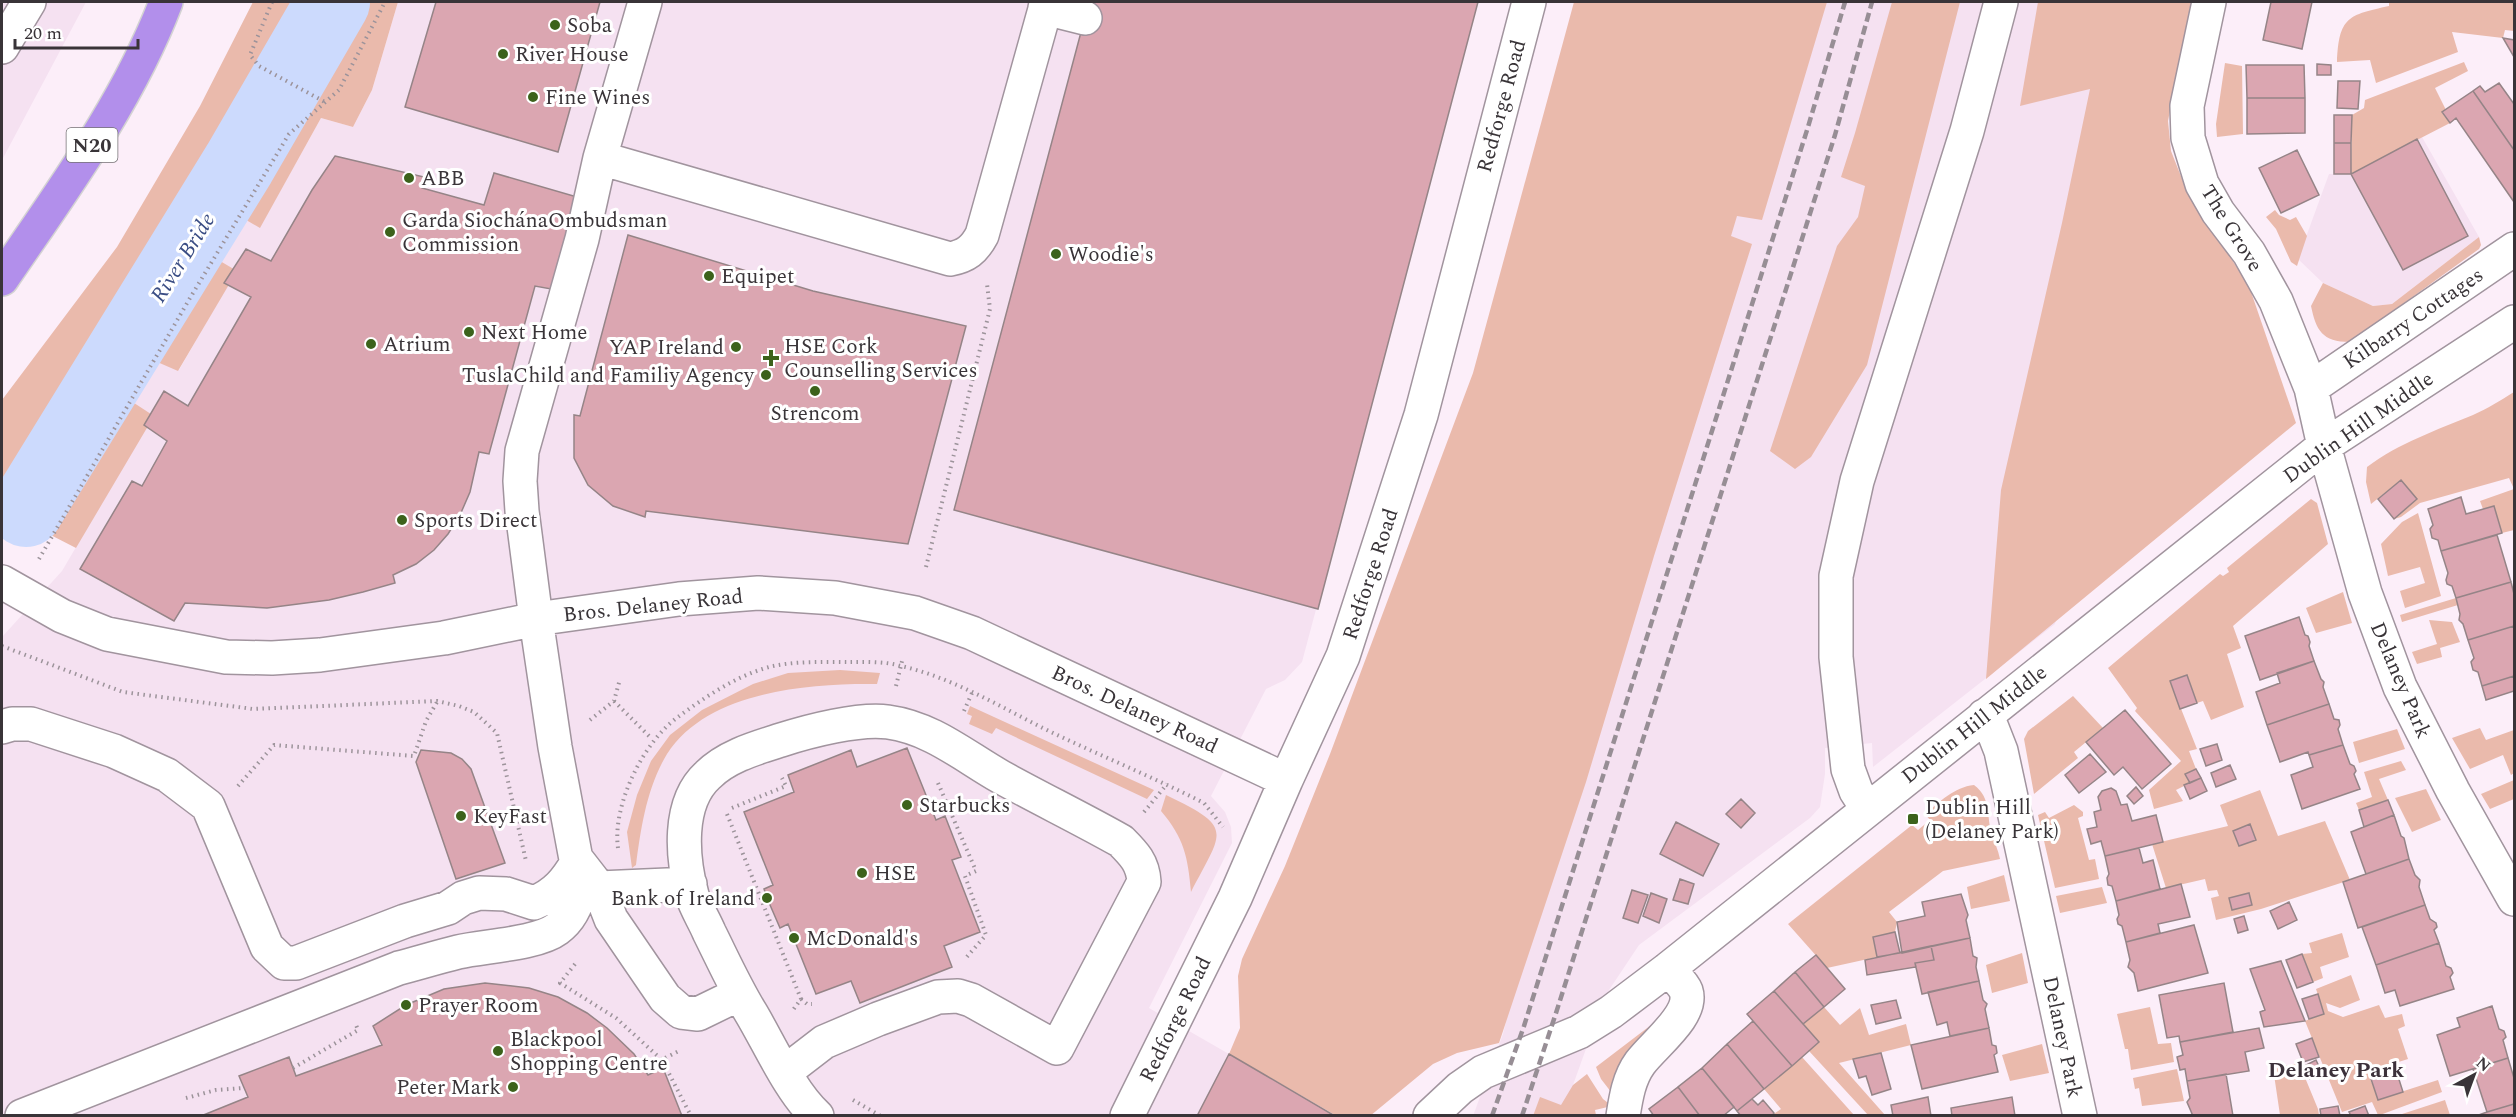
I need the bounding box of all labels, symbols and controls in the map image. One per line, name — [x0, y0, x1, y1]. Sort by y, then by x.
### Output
place label: Soba — [567, 10, 613, 42]
scale bar — [15, 12, 138, 50]
marker: Soba — [548, 18, 562, 32]
text: 20 m — [24, 20, 62, 47]
street label: Redforge Road — [1469, 36, 1535, 176]
place label: River House — [515, 39, 629, 71]
marker: River House — [496, 47, 510, 61]
place label: Fine Wines — [545, 82, 650, 114]
marker: Fine Wines — [526, 90, 540, 104]
road number: N20 — [66, 128, 118, 162]
place label: ABB — [421, 163, 464, 195]
marker: ABB — [402, 171, 416, 185]
street label: The Grove — [2192, 179, 2271, 278]
place label: Garda SiochánaOmbudsman Commission — [402, 205, 668, 261]
water label: River Bride — [143, 206, 224, 309]
marker: Garda SiochánaOmbudsman Commission — [383, 225, 397, 239]
place label: Woodie's — [1068, 239, 1154, 271]
marker: Woodie's — [1049, 247, 1063, 261]
street label: Kilbarry Cottages — [2337, 260, 2490, 378]
place label: Equipet — [721, 261, 794, 293]
marker: Equipet — [702, 269, 716, 283]
place label: Next Home — [481, 317, 587, 349]
marker: Next Home — [462, 325, 476, 339]
place label: Atrium — [383, 329, 451, 361]
place label: HSE Cork Counselling Services — [784, 331, 978, 387]
place label: YAP Ireland — [609, 332, 724, 364]
marker: Atrium — [364, 337, 378, 351]
marker: YAP Ireland — [729, 340, 743, 354]
marker: HSE Cork Counselling Services — [762, 349, 780, 367]
place label: TuslaChild and Familiy Agency — [462, 360, 755, 392]
street label: Dublin Hill Middle — [2277, 364, 2441, 492]
marker: TuslaChild and Familiy Agency — [759, 368, 773, 382]
marker: Strencom — [808, 384, 822, 398]
place label: Strencom — [770, 398, 860, 430]
street label: Redforge Road — [1335, 504, 1407, 644]
place label: Sports Direct — [414, 505, 537, 537]
marker: Sports Direct — [395, 513, 409, 527]
street label: Bros. Delaney Road — [562, 581, 745, 631]
street label: Delaney Park — [2361, 617, 2439, 744]
street label: Bros. Delaney Road — [1046, 657, 1223, 763]
street label: Dublin Hill Middle — [1895, 657, 2055, 792]
place label: Starbucks — [919, 790, 1010, 822]
place label: Dublin Hill (Delaney Park) — [1925, 792, 2059, 848]
marker: Starbucks — [900, 798, 914, 812]
place label: KeyFast — [473, 801, 547, 833]
marker: KeyFast — [454, 809, 468, 823]
marker: Dublin Hill (Delaney Park) — [1906, 812, 1920, 826]
place label: HSE — [874, 858, 916, 890]
marker: HSE — [855, 866, 869, 880]
place label: Bank of Ireland — [611, 883, 755, 915]
marker: Bank of Ireland — [760, 891, 774, 905]
place label: McDonald's — [806, 923, 918, 955]
marker: McDonald's — [787, 931, 801, 945]
street label: Redforge Road — [1132, 951, 1220, 1088]
street label: Delaney Park — [2033, 973, 2091, 1101]
place label: Prayer Room — [418, 990, 538, 1022]
marker: Prayer Room — [399, 998, 413, 1012]
place label: Blackpool Shopping Centre — [510, 1024, 668, 1080]
marker: Blackpool Shopping Centre — [491, 1044, 505, 1058]
north arrow — [2444, 1045, 2504, 1105]
text: N — [2470, 1051, 2496, 1078]
district label: Delaney Park — [2268, 1054, 2405, 1087]
place label: Peter Mark — [396, 1072, 501, 1104]
marker: Peter Mark — [506, 1080, 520, 1094]

